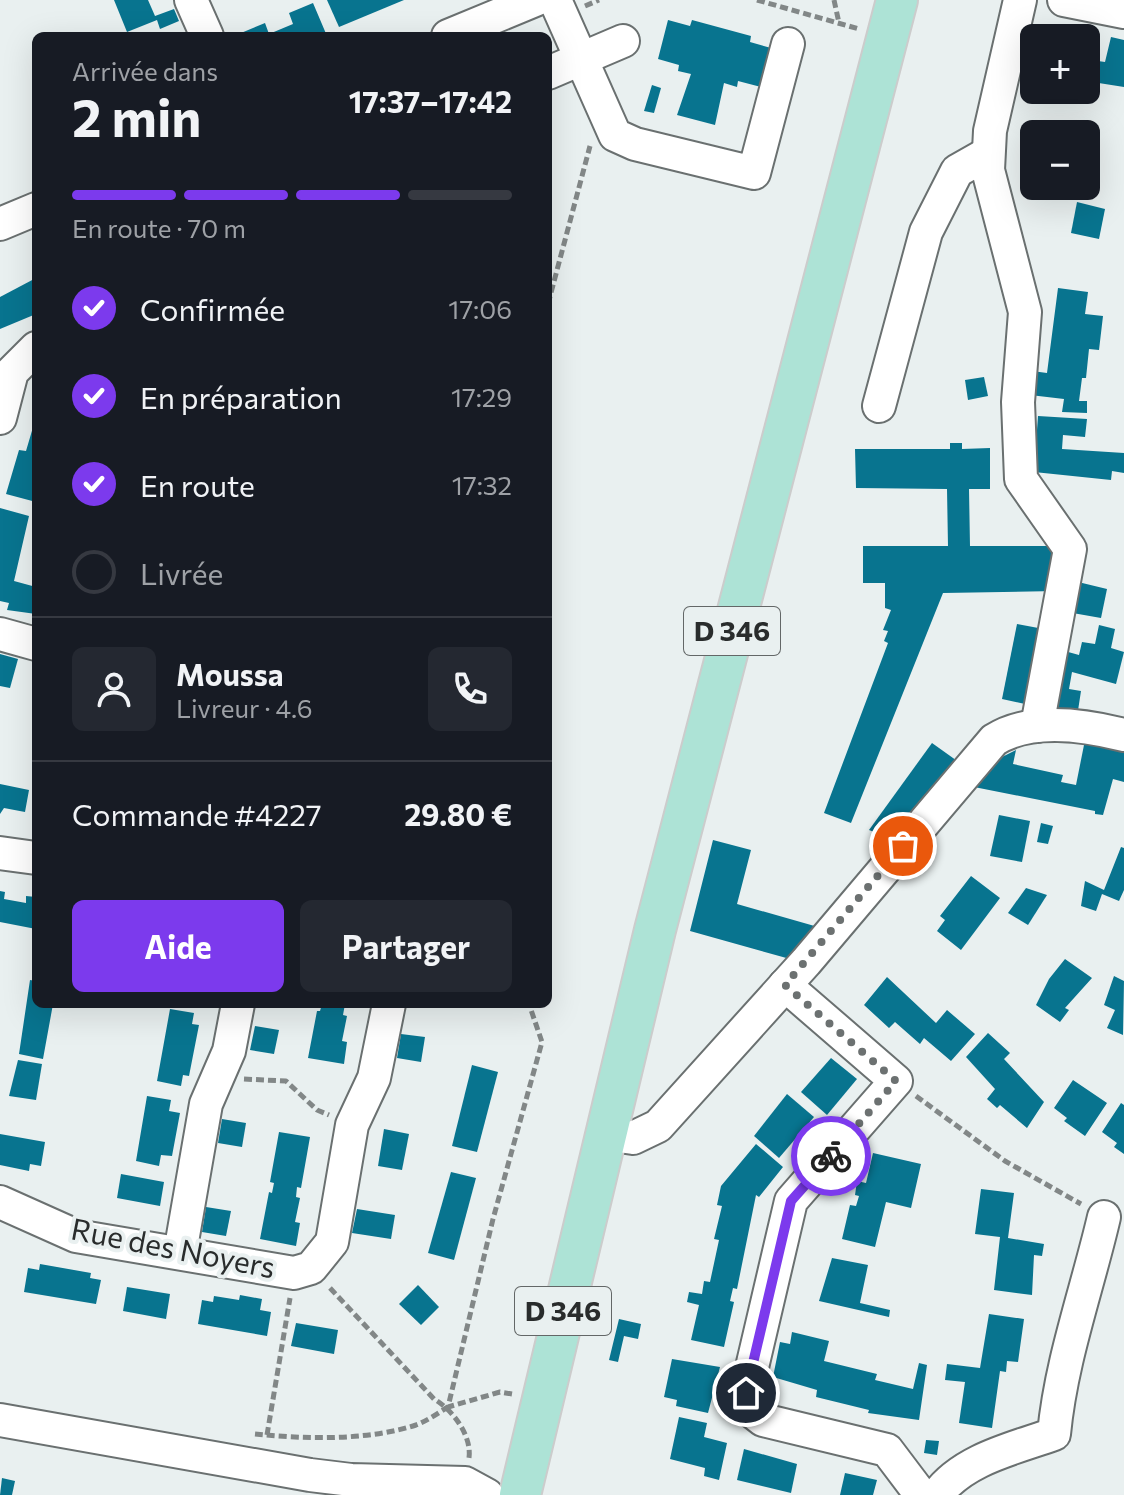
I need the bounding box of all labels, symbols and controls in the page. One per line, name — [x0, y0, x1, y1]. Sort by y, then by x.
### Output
map controls — [1020, 24, 1100, 200]
button: + — [1020, 24, 1100, 104]
text: Arrivée dans — [72, 55, 218, 86]
text: 17:37–17:42 — [349, 82, 512, 119]
text: 2 min — [72, 84, 201, 148]
button: − — [1020, 120, 1100, 200]
text: En route · 70 m — [72, 212, 246, 243]
icon: check — [72, 286, 116, 330]
text: Confirmée — [140, 290, 285, 327]
text: 17:06 — [448, 293, 512, 324]
icon: check — [72, 374, 116, 418]
text: En préparation — [140, 378, 342, 415]
text: 17:29 — [451, 381, 512, 412]
icon: check — [72, 462, 116, 506]
text: En route — [140, 466, 255, 503]
text: 17:32 — [452, 469, 512, 500]
text: Livrée — [140, 554, 223, 591]
road number: D 346 — [684, 607, 780, 655]
button: person — [72, 647, 156, 731]
button: phone — [428, 647, 512, 731]
text: Moussa — [176, 655, 283, 692]
text: Livreur · 4.6 — [176, 692, 312, 723]
text: Commande #4227 — [72, 795, 322, 832]
text: 29.80 € — [404, 795, 512, 832]
pin — [869, 812, 937, 880]
icon: bag — [881, 824, 925, 868]
button: Aide — [72, 900, 284, 992]
button: Partager — [300, 900, 512, 992]
courier — [791, 1116, 871, 1196]
icon: bike — [809, 1134, 853, 1178]
street label: Rue des Noyers — [68, 1209, 278, 1284]
road number: D 346 — [515, 1287, 611, 1335]
pin — [712, 1359, 780, 1427]
icon: home — [724, 1371, 768, 1415]

